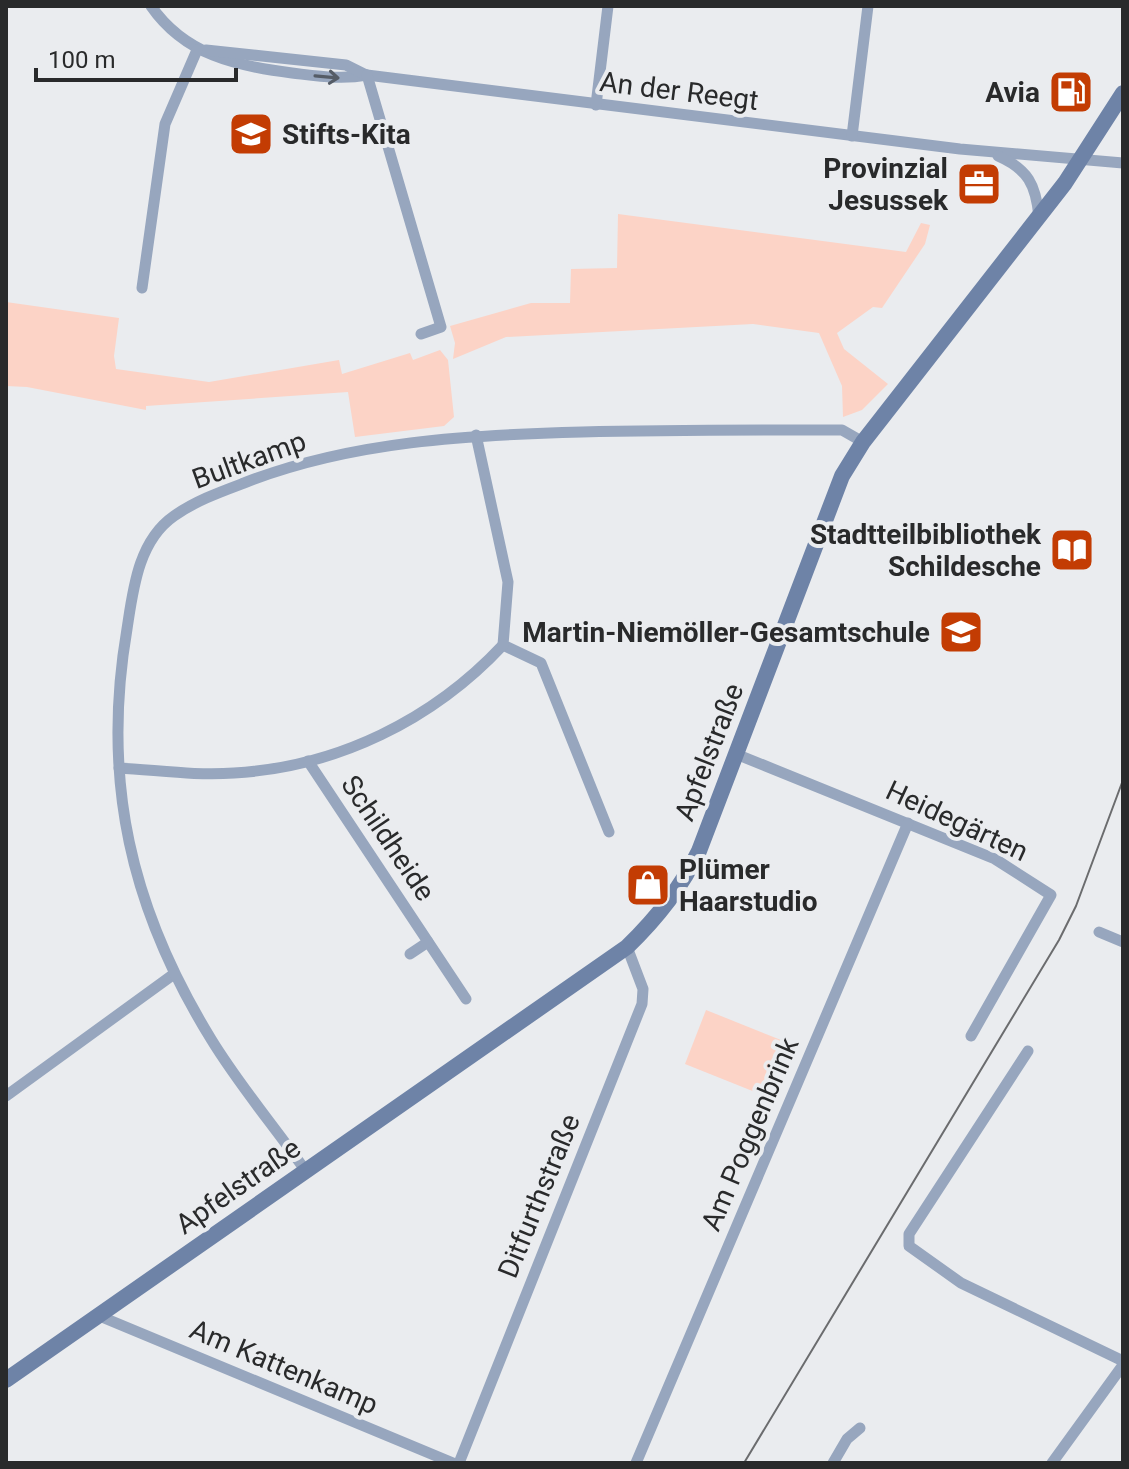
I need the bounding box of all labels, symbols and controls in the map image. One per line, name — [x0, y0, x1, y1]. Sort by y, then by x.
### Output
scale bar — [36, 32, 236, 82]
text: 100 m — [48, 46, 115, 74]
street label: An der Reegt — [598, 65, 760, 117]
fuel station icon: Avia — [1047, 68, 1095, 116]
one-way arrow — [313, 70, 340, 85]
place label: Avia — [985, 76, 1040, 109]
school or university icon: Stifts-Kita — [227, 110, 275, 158]
place label: Stifts-Kita — [282, 118, 411, 151]
place label: Provinzial Jesussek — [823, 152, 949, 217]
office icon: Provinzial Jesussek — [955, 160, 1003, 208]
street label: Bultkamp — [188, 424, 310, 496]
place label: Stadtteilbibliothek Schildesche — [810, 518, 1042, 583]
library icon: Stadtteilbibliothek Schildesche — [1048, 526, 1096, 574]
school or university icon: Martin-Niemöller-Gesamtschule — [937, 608, 985, 656]
place label: Martin-Niemöller-Gesamtschule — [522, 616, 930, 649]
street label: Apfelstraße — [668, 679, 750, 825]
street label: Schildheide — [334, 769, 442, 907]
street label: Heidegärten — [881, 774, 1033, 868]
place label: Plümer Haarstudio — [679, 853, 818, 918]
shop icon: Plümer Haarstudio — [624, 861, 672, 909]
street label: Am Poggenbrink — [694, 1032, 806, 1236]
street label: Ditfurthstraße — [491, 1109, 587, 1283]
street label: Apfelstraße — [169, 1131, 307, 1241]
street label: Am Kattenkamp — [185, 1313, 383, 1421]

